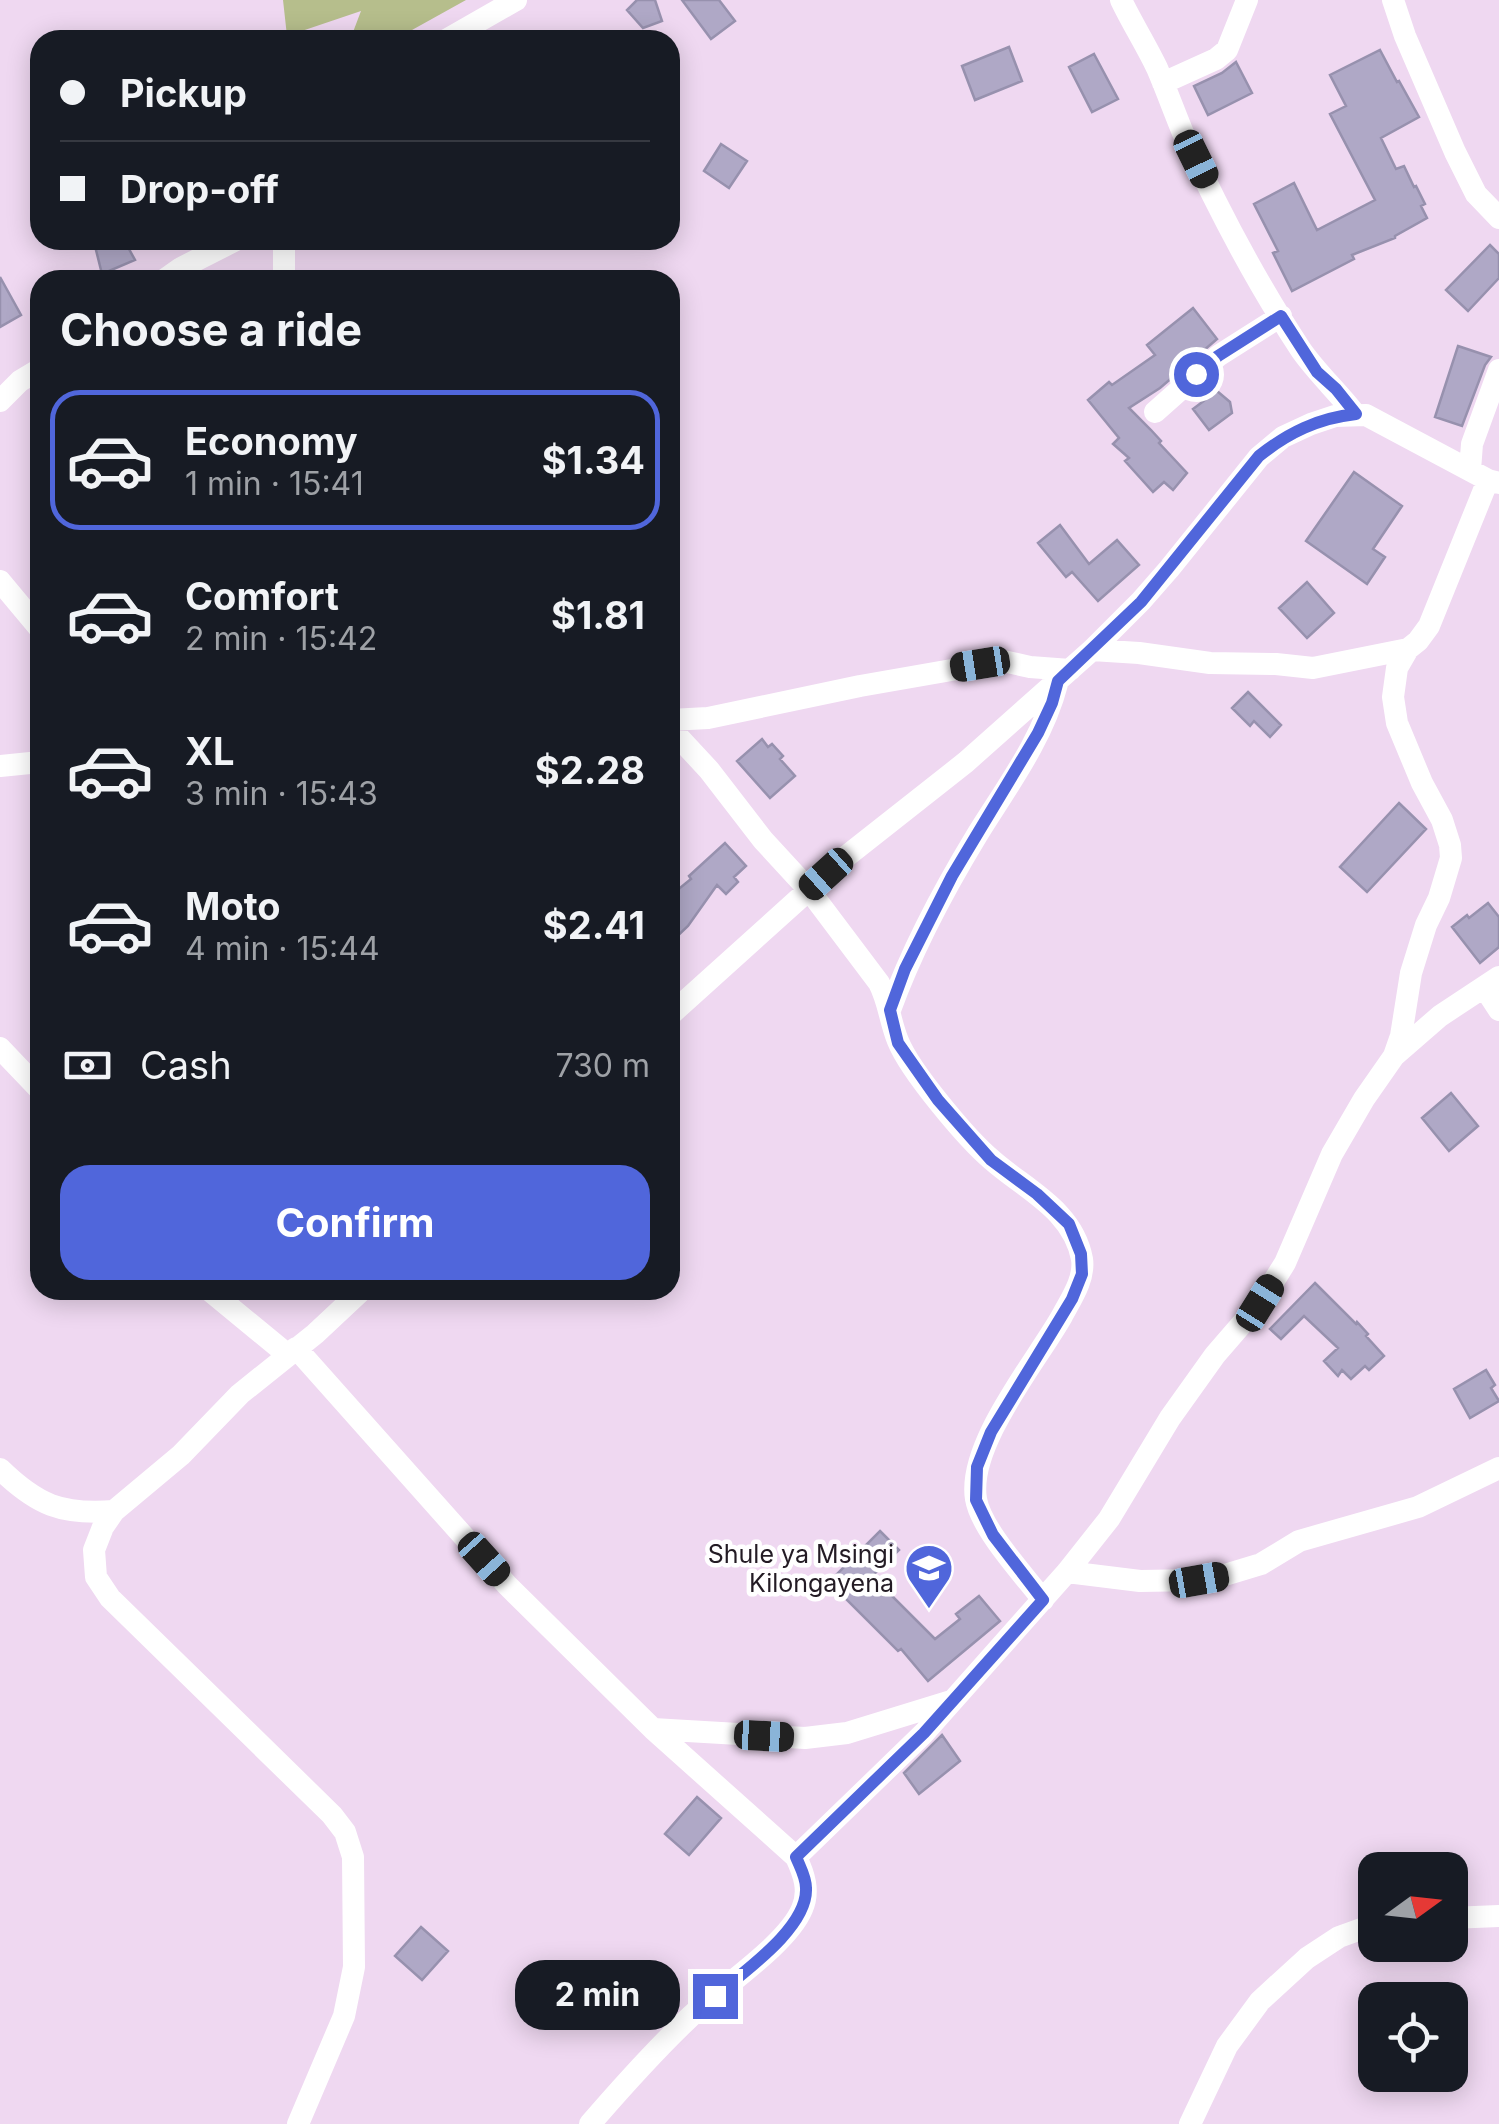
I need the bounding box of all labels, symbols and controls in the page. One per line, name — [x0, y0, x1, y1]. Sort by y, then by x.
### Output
text: Pickup — [120, 70, 247, 116]
car — [1169, 125, 1223, 193]
text: Drop-off — [120, 166, 279, 212]
text: Choose a ride — [60, 302, 362, 357]
route start — [1174, 352, 1219, 397]
icon: car — [65, 415, 155, 505]
text: Economy — [185, 418, 358, 464]
text: $1.34 — [542, 437, 645, 483]
text: 1 min · 15:41 — [185, 464, 364, 503]
icon: car — [65, 570, 155, 660]
text: Comfort — [185, 573, 339, 619]
text: $1.81 — [551, 592, 645, 638]
text: 2 min · 15:42 — [185, 619, 377, 658]
car — [948, 644, 1012, 684]
icon: car — [65, 725, 155, 815]
text: XL — [185, 728, 235, 774]
text: $2.28 — [535, 747, 645, 793]
text: 3 min · 15:43 — [185, 774, 378, 813]
car — [794, 843, 858, 905]
icon: car — [65, 880, 155, 970]
text: Moto — [185, 883, 281, 929]
text: $2.41 — [543, 902, 645, 948]
text: 4 min · 15:44 — [185, 929, 380, 968]
icon: cash — [60, 1038, 115, 1093]
text: Cash — [140, 1042, 232, 1088]
text: 730 m — [555, 1046, 650, 1085]
button: Confirm — [60, 1165, 650, 1280]
car — [1231, 1270, 1289, 1336]
car — [453, 1527, 515, 1591]
place label: Shule ya Msingi Kilongayena — [708, 1539, 894, 1598]
school or university icon: Shule ya Msingi Kilongayena — [903, 1542, 955, 1610]
car — [1167, 1560, 1231, 1600]
car — [733, 1719, 795, 1753]
north arrow — [1358, 1852, 1468, 1962]
map controls — [1358, 1852, 1468, 2092]
callout: 2 min — [515, 1961, 680, 2031]
route end — [693, 1974, 738, 2019]
text: 2 min — [555, 1975, 640, 2014]
button: locate — [1358, 1982, 1468, 2092]

